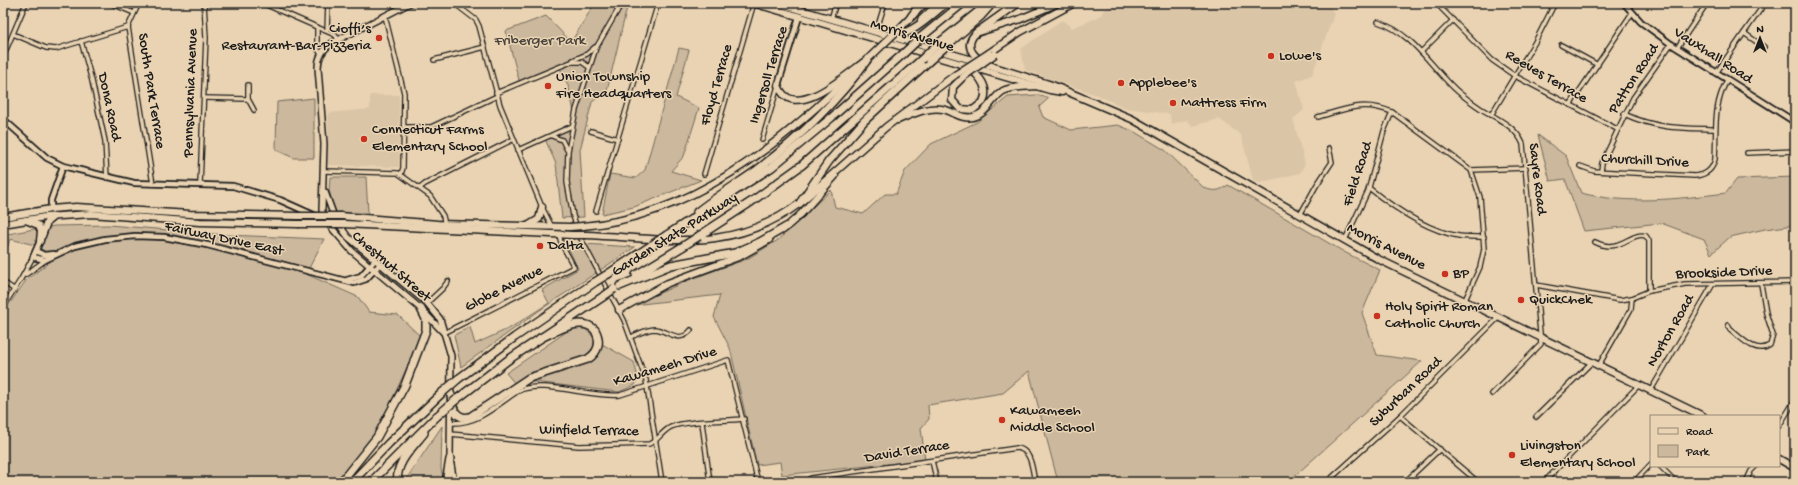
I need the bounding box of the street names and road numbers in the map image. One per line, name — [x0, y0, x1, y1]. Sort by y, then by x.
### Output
street label: Morris Avenue — [868, 15, 956, 57]
street label: Vauxhall Road — [1669, 23, 1757, 89]
street label: Ingersoll Terrace — [746, 24, 792, 126]
street label: Pennsylvania Avenue — [180, 28, 202, 159]
street label: South Park Terrace — [133, 32, 169, 150]
street label: Patton Road — [1604, 40, 1664, 118]
street label: Floyd Terrace — [697, 42, 737, 129]
street label: Reeves Terrace — [1502, 46, 1591, 108]
street label: Dona Road — [93, 70, 125, 144]
street label: Field Road — [1339, 138, 1377, 210]
street label: Sayre Road — [1524, 142, 1550, 217]
street label: Churchill Drive — [1601, 150, 1690, 172]
street label: Garden State Parkway — [609, 189, 742, 281]
street label: Fairway Drive East — [162, 217, 287, 261]
street label: Morris Avenue — [1343, 219, 1429, 275]
street label: Chestnut Street — [348, 228, 436, 308]
street label: Globe Avenue — [462, 262, 546, 316]
street label: Brookside Drive — [1674, 262, 1773, 284]
street label: Norton Road — [1643, 291, 1699, 370]
street label: Kawameeh Drive — [611, 343, 719, 391]
street label: Suburban Road — [1366, 352, 1447, 431]
street label: Winfield Terrace — [539, 421, 639, 441]
street label: David Terrace — [862, 436, 951, 468]

